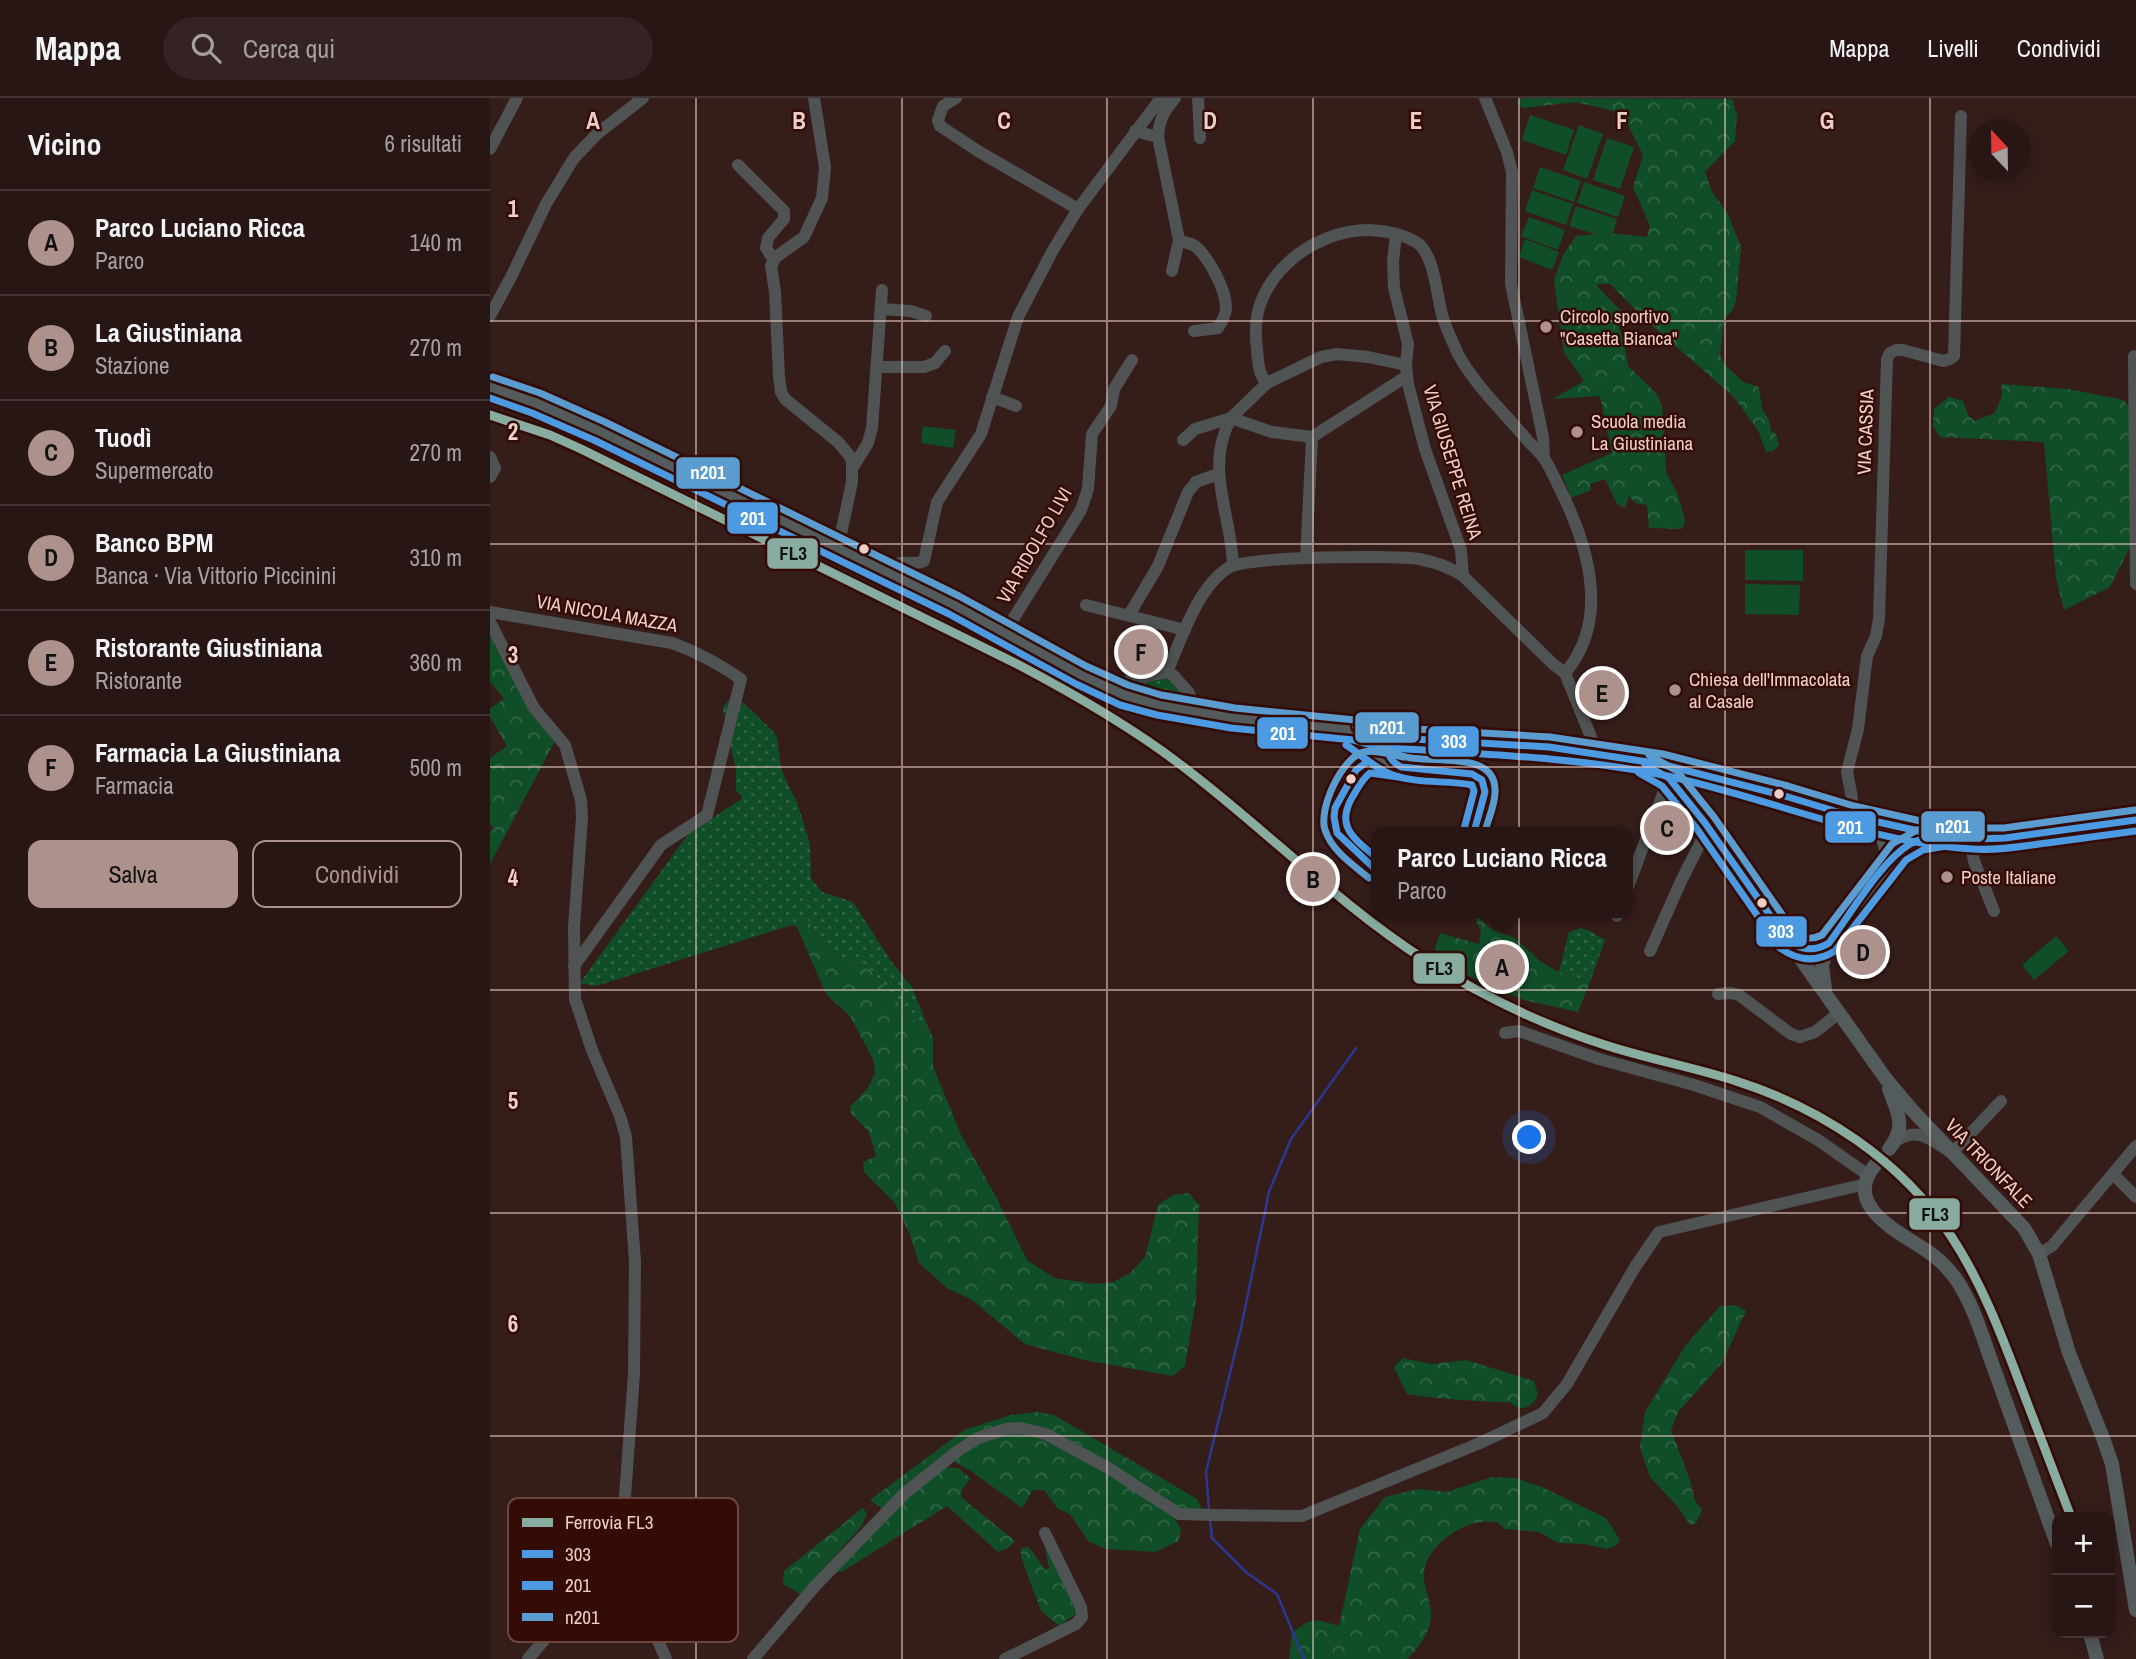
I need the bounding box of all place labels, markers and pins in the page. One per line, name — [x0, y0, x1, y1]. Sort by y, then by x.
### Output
place label: Circolo sportivo "Casetta Bianca" — [1560, 303, 1678, 351]
marker: Circolo sportivo "Casetta Bianca" — [1538, 319, 1554, 335]
place label: Scuola media La Giustiniana — [1591, 408, 1694, 456]
marker: Scuola media La Giustiniana — [1569, 424, 1585, 440]
unlabelled marker — [857, 542, 871, 556]
pin: F — [1118, 626, 1164, 678]
place label: Chiesa dell'Immacolata al Casale — [1689, 666, 1851, 714]
pin: E — [1579, 667, 1625, 719]
marker: Chiesa dell'Immacolata al Casale — [1667, 682, 1683, 698]
unlabelled marker — [1344, 772, 1358, 786]
unlabelled marker — [1772, 787, 1786, 801]
pin: C — [1644, 802, 1690, 854]
pin: B — [1290, 853, 1336, 905]
place label: Poste Italiane — [1961, 864, 2056, 890]
marker: Poste Italiane — [1939, 869, 1955, 885]
unlabelled marker — [1755, 896, 1769, 910]
pin: D — [1840, 926, 1886, 978]
pin: A — [1479, 941, 1525, 993]

